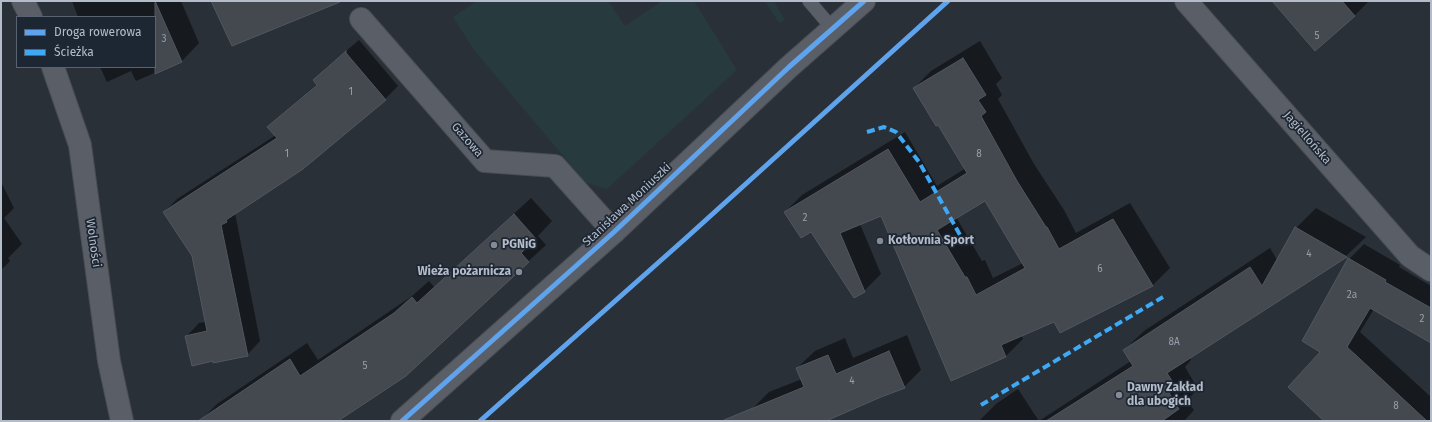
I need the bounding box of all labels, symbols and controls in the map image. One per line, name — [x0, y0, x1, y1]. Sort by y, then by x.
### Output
legend — [16, 16, 156, 68]
text: Droga rowerowa — [54, 25, 141, 39]
house number: 5 — [1314, 30, 1320, 42]
house number: 3 — [162, 33, 166, 45]
text: Ścieżka — [54, 45, 94, 59]
house number: 1 — [349, 86, 353, 98]
street label: Jagiellońska — [1280, 109, 1334, 167]
street label: Gazowa — [448, 120, 486, 160]
house number: 1 — [285, 148, 289, 160]
house number: 8 — [976, 148, 982, 160]
street label: Stanisława Moniuszki — [580, 160, 674, 250]
house number: 2 — [803, 212, 807, 224]
street label: Wolności — [82, 218, 104, 268]
place label: Kotłovnia Sport — [888, 234, 974, 248]
marker: Kotłovnia Sport — [875, 236, 885, 246]
place label: PGNiG — [502, 238, 536, 252]
marker: PGNiG — [489, 240, 499, 250]
house number: 4 — [1306, 248, 1312, 260]
house number: 6 — [1097, 263, 1103, 275]
place label: Wieża pożarnicza — [417, 265, 511, 279]
marker: Wieża pożarnicza — [514, 267, 524, 277]
house number: 2a — [1347, 289, 1357, 301]
house number: 2 — [1420, 313, 1424, 325]
house number: 8A — [1168, 336, 1180, 348]
house number: 5 — [362, 360, 368, 372]
house number: 4 — [849, 375, 855, 387]
place label: Dawny Zakład dla ubogich — [1127, 381, 1203, 409]
marker: Dawny Zakład dla ubogich — [1114, 390, 1124, 400]
house number: 8 — [1393, 400, 1399, 412]

